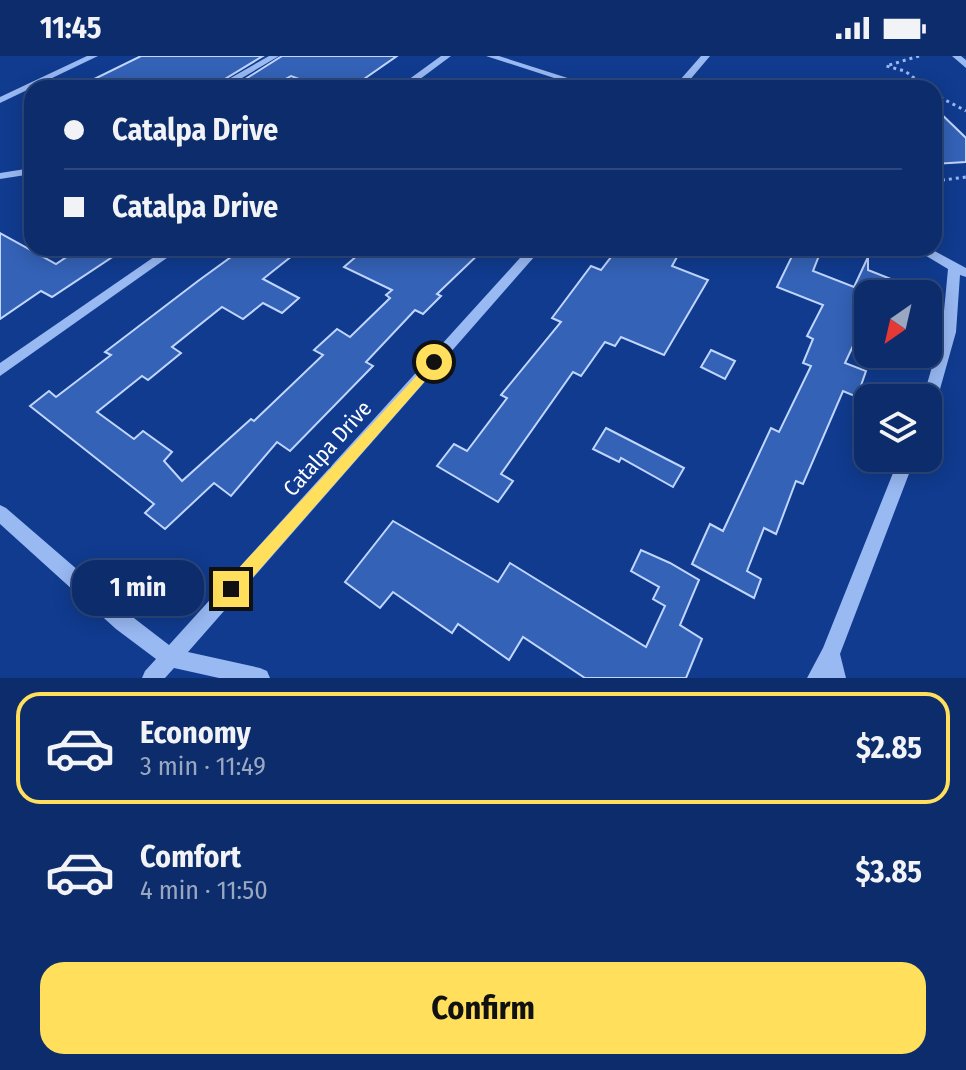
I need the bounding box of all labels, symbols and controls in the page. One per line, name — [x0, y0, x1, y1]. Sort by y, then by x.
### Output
text: 11:45 — [40, 10, 101, 46]
text: Catalpa Drive — [112, 112, 278, 148]
text: Catalpa Drive — [112, 189, 278, 225]
north arrow — [854, 280, 942, 368]
map controls — [854, 280, 942, 472]
route start — [416, 344, 452, 380]
button: layers — [854, 384, 942, 472]
street label: Catalpa Drive — [277, 395, 377, 502]
callout: 1 min — [71, 561, 203, 617]
route end — [213, 571, 249, 607]
text: 1 min — [110, 572, 166, 603]
icon: car — [44, 712, 116, 784]
text: Economy — [140, 715, 251, 751]
text: $2.85 — [856, 730, 922, 766]
text: 3 min · 11:49 — [140, 751, 266, 782]
icon: car — [44, 836, 116, 908]
text: Comfort — [140, 839, 241, 875]
text: $3.85 — [855, 854, 922, 890]
text: 4 min · 11:50 — [140, 875, 268, 906]
button: Confirm — [40, 962, 926, 1054]

